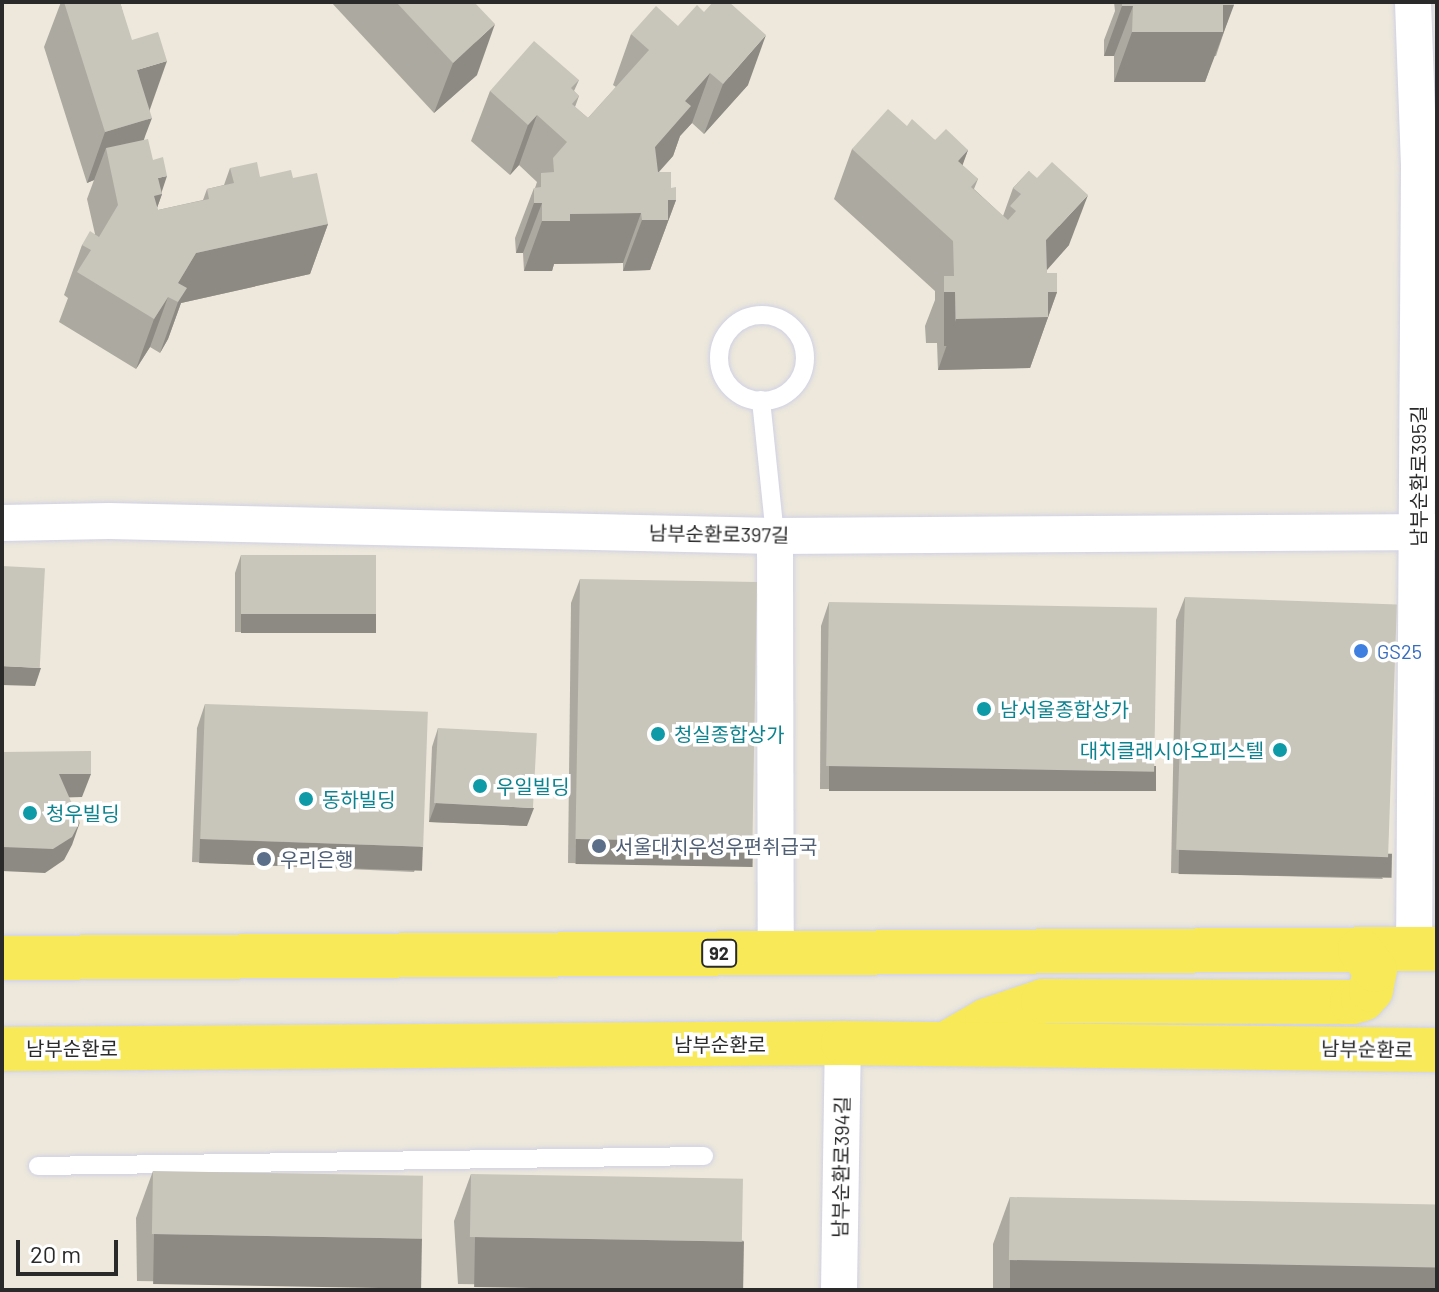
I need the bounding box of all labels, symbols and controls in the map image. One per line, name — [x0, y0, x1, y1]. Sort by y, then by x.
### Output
street label: 남부순환로395길 — [1406, 405, 1430, 547]
street label: 남부순환로397길 — [649, 521, 789, 547]
place label: GS25 — [1377, 639, 1422, 663]
marker: GS25 — [1352, 642, 1370, 660]
place label: 남서울종합상가 — [1000, 697, 1129, 721]
marker: 남서울종합상가 — [975, 700, 993, 718]
place label: 청실종합상가 — [674, 722, 784, 746]
marker: 청실종합상가 — [649, 725, 667, 743]
place label: 대치클래시아오피스텔 — [1080, 738, 1264, 762]
marker: 대치클래시아오피스텔 — [1271, 741, 1289, 759]
place label: 우일빌딩 — [496, 774, 570, 798]
marker: 우일빌딩 — [471, 777, 489, 795]
place label: 동하빌딩 — [322, 787, 396, 811]
marker: 동하빌딩 — [297, 790, 315, 808]
place label: 청우빌딩 — [46, 801, 120, 825]
marker: 청우빌딩 — [21, 804, 39, 822]
place label: 서울대치우성우편취급국 — [615, 834, 817, 858]
marker: 서울대치우성우편취급국 — [590, 837, 608, 855]
place label: 우리은행 — [280, 847, 354, 871]
marker: 우리은행 — [255, 850, 273, 868]
road number: 92 — [701, 939, 737, 967]
street label: 남부순환로 — [674, 1032, 766, 1056]
street label: 남부순환로 — [26, 1036, 118, 1060]
street label: 남부순환로 — [1321, 1036, 1413, 1062]
street label: 남부순환로394길 — [828, 1096, 854, 1238]
scale bar — [20, 1224, 122, 1274]
text: 20 m — [30, 1239, 81, 1268]

